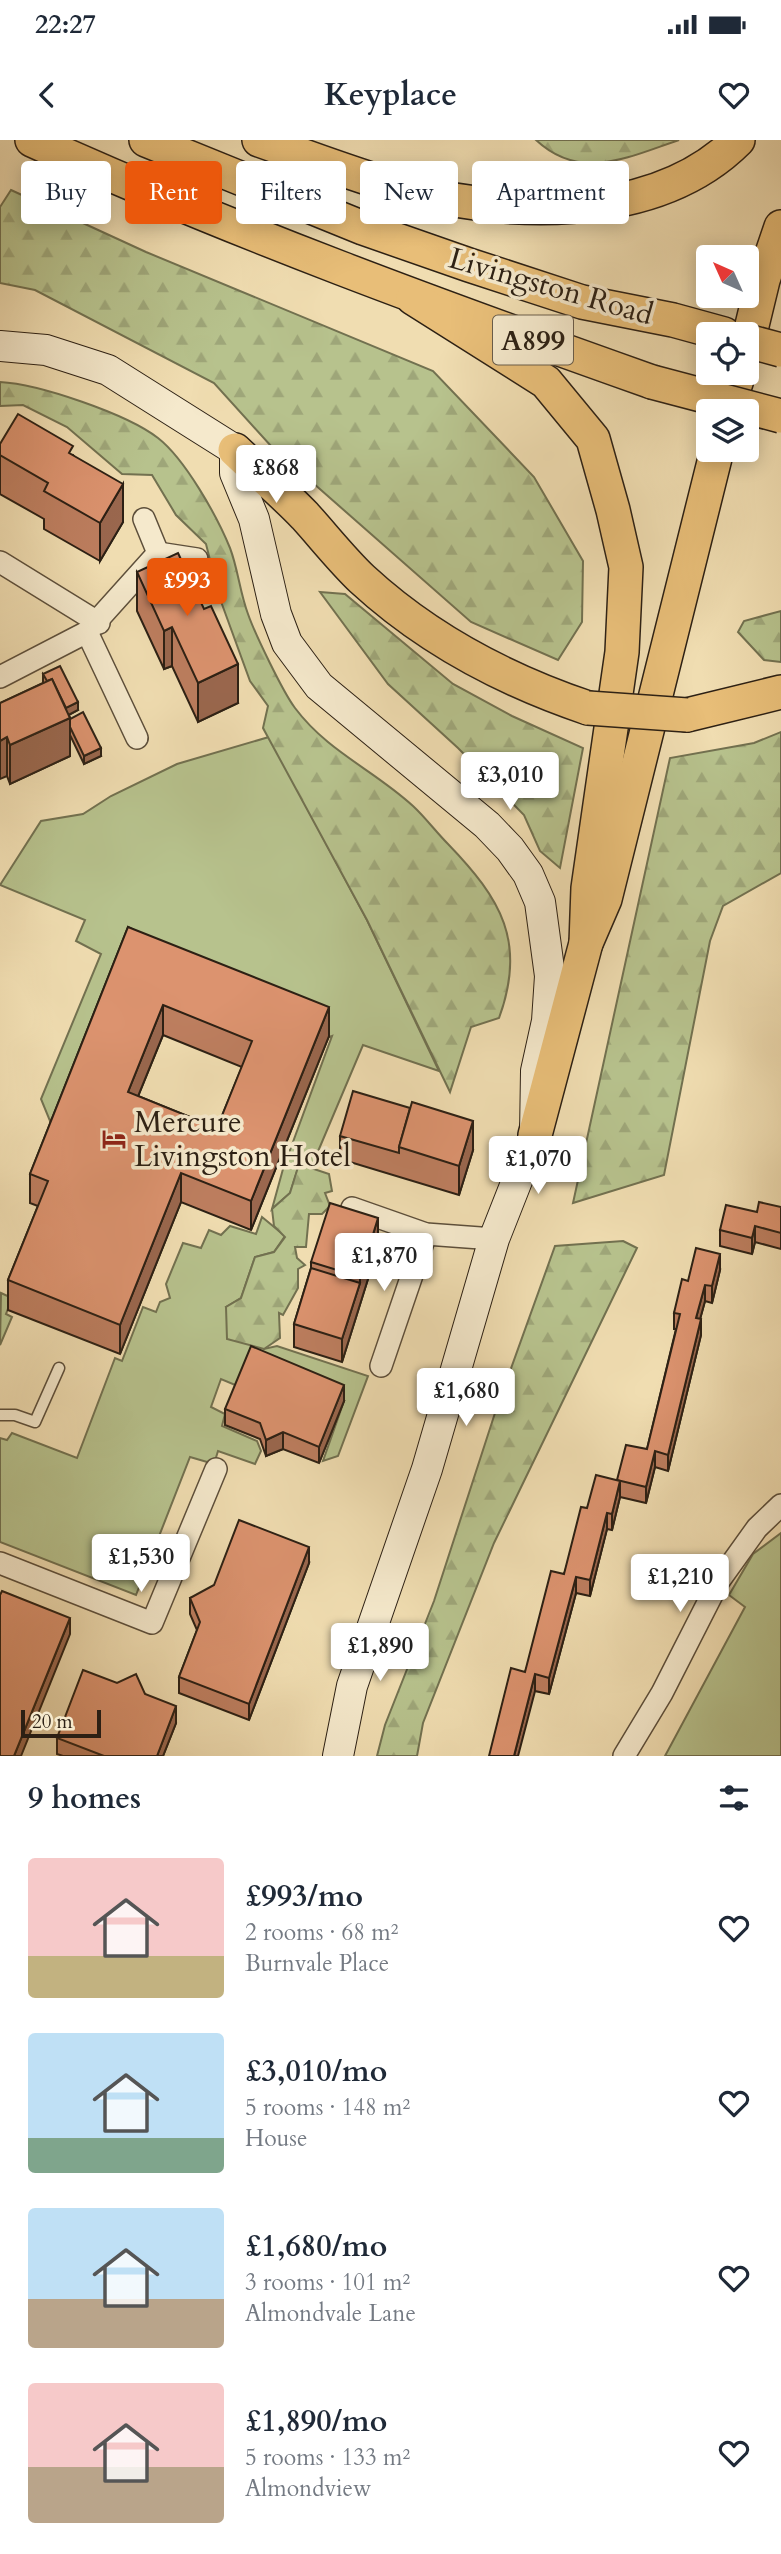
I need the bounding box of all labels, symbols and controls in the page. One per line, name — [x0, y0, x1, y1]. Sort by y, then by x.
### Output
text: 22:27 — [35, 7, 96, 42]
text: Keyplace — [324, 73, 457, 117]
icon: back — [28, 76, 66, 114]
icon: heart — [715, 76, 753, 114]
chip: Buy — [21, 161, 111, 224]
chip: Rent — [125, 161, 222, 224]
chip: Filters — [236, 161, 346, 224]
chip: New — [360, 161, 458, 224]
chip: Apartment — [472, 161, 629, 224]
street label: Livingston Road — [444, 238, 658, 335]
north arrow — [696, 245, 760, 308]
map controls — [696, 245, 759, 462]
road number: A899 — [493, 316, 573, 364]
button: locate — [696, 322, 759, 385]
button: layers — [696, 399, 759, 462]
pin: £868 — [235, 446, 317, 505]
text: £868 — [252, 452, 300, 483]
pin: £993 — [146, 559, 228, 618]
text: £993 — [163, 565, 211, 596]
pin: £3,010 — [453, 752, 567, 812]
text: £3,010 — [477, 759, 543, 790]
place label: Mercure Livingston Hotel — [134, 1102, 351, 1177]
hotel icon: Mercure Livingston Hotel — [100, 1125, 128, 1153]
pin: £1,070 — [481, 1136, 595, 1196]
text: £1,070 — [505, 1143, 571, 1174]
pin: £1,870 — [327, 1234, 441, 1293]
text: £1,870 — [351, 1240, 417, 1271]
pin: £1,680 — [409, 1368, 523, 1428]
text: £1,680 — [433, 1375, 499, 1406]
pin: £1,530 — [84, 1534, 198, 1594]
text: £1,530 — [108, 1541, 174, 1572]
pin: £1,210 — [623, 1554, 737, 1614]
text: £1,210 — [647, 1561, 713, 1592]
pin: £1,890 — [323, 1624, 437, 1683]
text: £1,890 — [347, 1630, 413, 1661]
scale bar — [21, 1707, 102, 1739]
text: 20 m — [32, 1709, 73, 1735]
text: 9 homes — [28, 1778, 141, 1819]
icon: filters — [715, 1779, 753, 1817]
text: £993/mo — [245, 1876, 363, 1917]
icon: home — [84, 1886, 168, 1970]
icon: heart — [715, 1909, 753, 1947]
text: 2 rooms · 68 m² — [245, 1917, 398, 1948]
text: Burnvale Place — [245, 1948, 389, 1979]
text: £3,010/mo — [245, 2051, 387, 2092]
icon: home — [84, 2061, 168, 2145]
icon: heart — [715, 2084, 753, 2122]
text: 5 rooms · 148 m² — [245, 2092, 410, 2123]
text: House — [245, 2123, 307, 2154]
text: £1,680/mo — [245, 2226, 387, 2267]
icon: home — [84, 2236, 168, 2320]
icon: heart — [715, 2259, 753, 2297]
text: 3 rooms · 101 m² — [245, 2267, 410, 2298]
text: Almondvale Lane — [245, 2298, 416, 2329]
text: £1,890/mo — [245, 2401, 387, 2442]
icon: home — [84, 2411, 168, 2495]
icon: heart — [715, 2434, 753, 2472]
text: 5 rooms · 133 m² — [245, 2442, 410, 2473]
text: Almondview — [245, 2473, 371, 2504]

